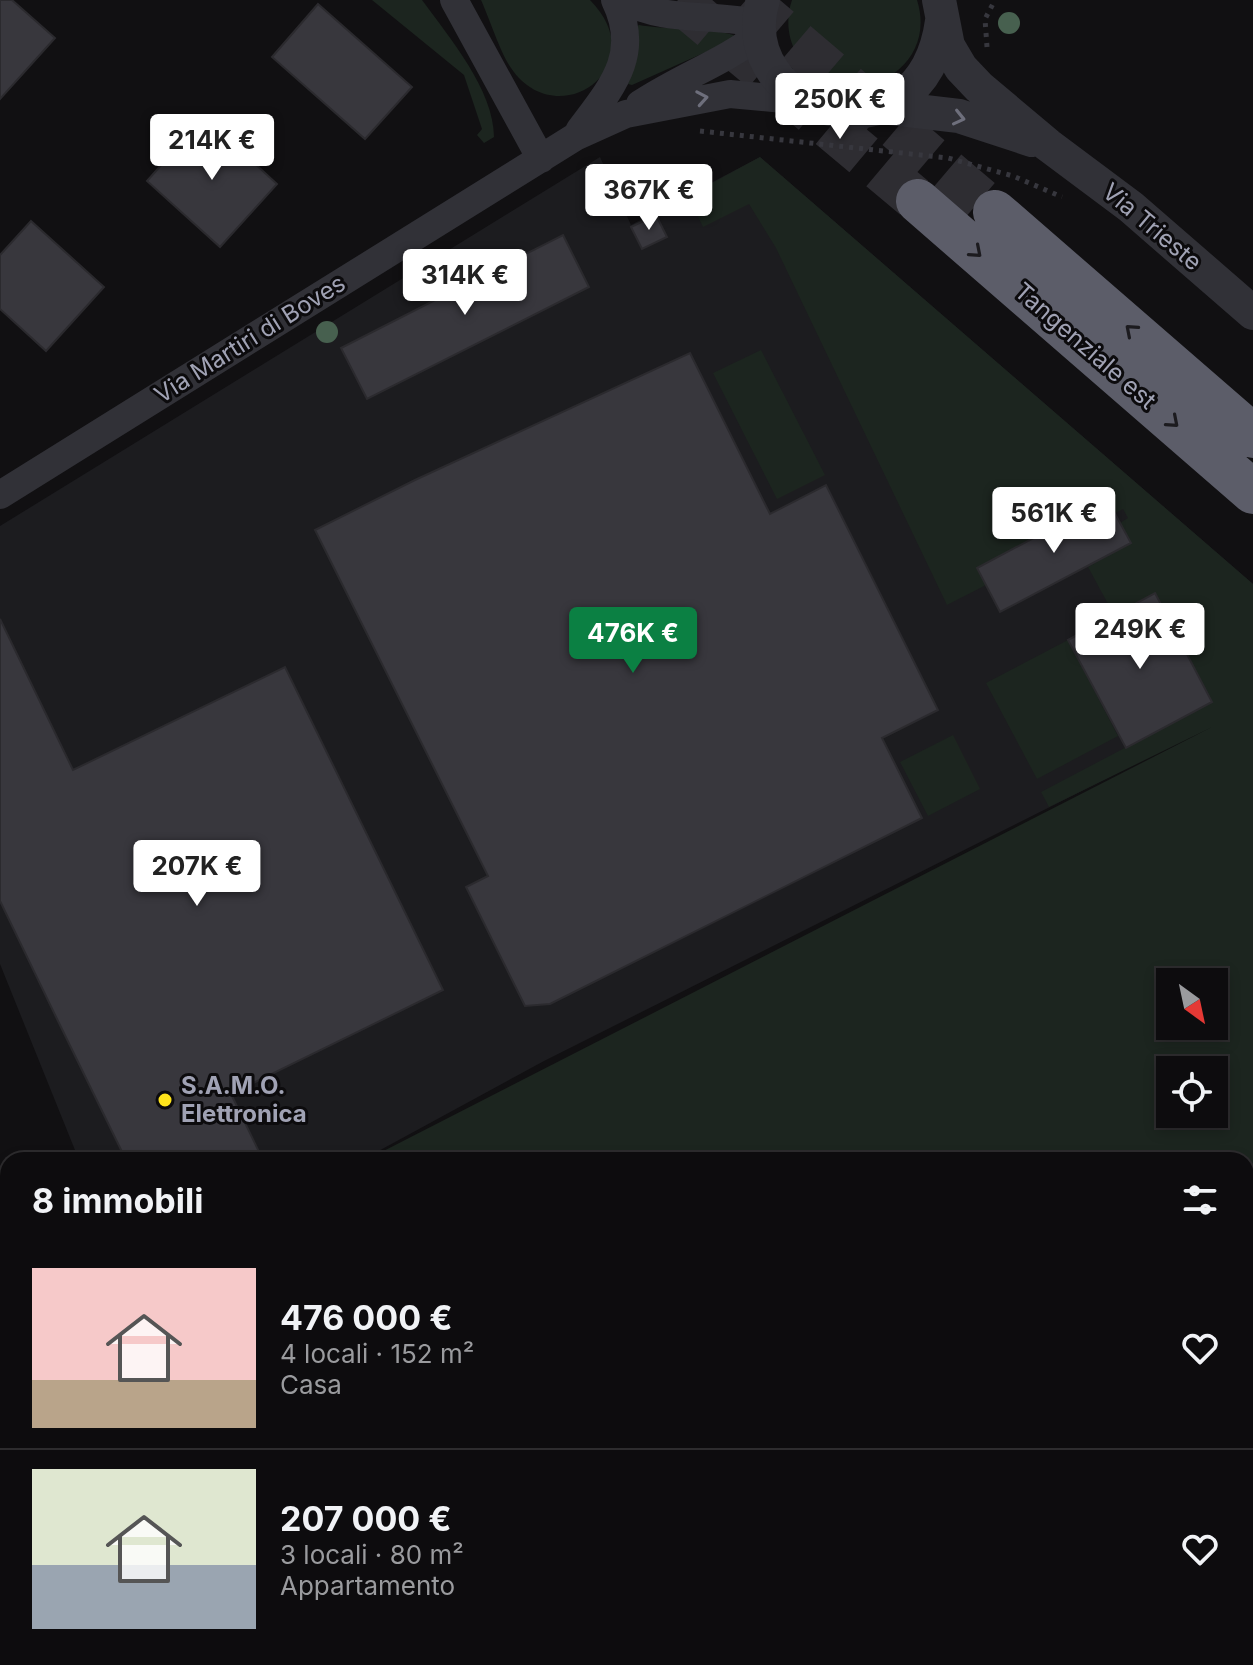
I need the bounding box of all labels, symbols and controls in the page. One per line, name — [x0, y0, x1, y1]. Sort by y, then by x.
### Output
pin: 250K € — [775, 73, 905, 141]
text: 250K € — [793, 83, 887, 114]
one-way arrow — [695, 91, 709, 108]
one-way arrow — [952, 109, 966, 126]
pin: 214K € — [147, 114, 277, 182]
text: 214K € — [168, 124, 256, 155]
pin: 367K € — [584, 164, 714, 232]
text: 367K € — [603, 174, 695, 205]
street label: Via Trieste — [1097, 177, 1208, 276]
one-way arrow — [967, 242, 982, 257]
pin: 314K € — [400, 249, 530, 317]
text: 314K € — [421, 259, 509, 290]
street label: Via Martiri di Boves — [149, 268, 350, 409]
street label: Tangenziale est — [1009, 276, 1162, 415]
one-way arrow — [1125, 325, 1140, 340]
one-way arrow — [1163, 413, 1178, 427]
pin: 561K € — [989, 487, 1119, 555]
text: 561K € — [1010, 497, 1098, 528]
pin: 249K € — [1075, 603, 1205, 671]
pin: 476K € — [568, 607, 698, 675]
text: 249K € — [1093, 613, 1187, 644]
text: 476K € — [587, 617, 679, 648]
pin: 207K € — [132, 840, 262, 908]
text: 207K € — [151, 850, 243, 881]
north arrow — [1156, 968, 1228, 1040]
map controls — [1156, 968, 1228, 1128]
button: locate — [1156, 1056, 1228, 1128]
place label: S.A.M.O. Elettronica — [181, 1071, 307, 1128]
marker: S.A.M.O. Elettronica — [156, 1091, 174, 1109]
icon: filters — [1178, 1178, 1222, 1222]
text: 8 immobili — [32, 1180, 203, 1221]
text: 476 000 € — [280, 1297, 452, 1338]
icon: home — [96, 1300, 192, 1396]
icon: heart — [1178, 1326, 1222, 1370]
text: 4 locali · 152 m² — [280, 1338, 474, 1369]
text: Casa — [280, 1369, 342, 1400]
text: 207 000 € — [280, 1498, 452, 1539]
icon: home — [96, 1501, 192, 1597]
icon: heart — [1178, 1527, 1222, 1571]
text: 3 locali · 80 m² — [280, 1539, 464, 1570]
text: Appartamento — [280, 1570, 455, 1601]

